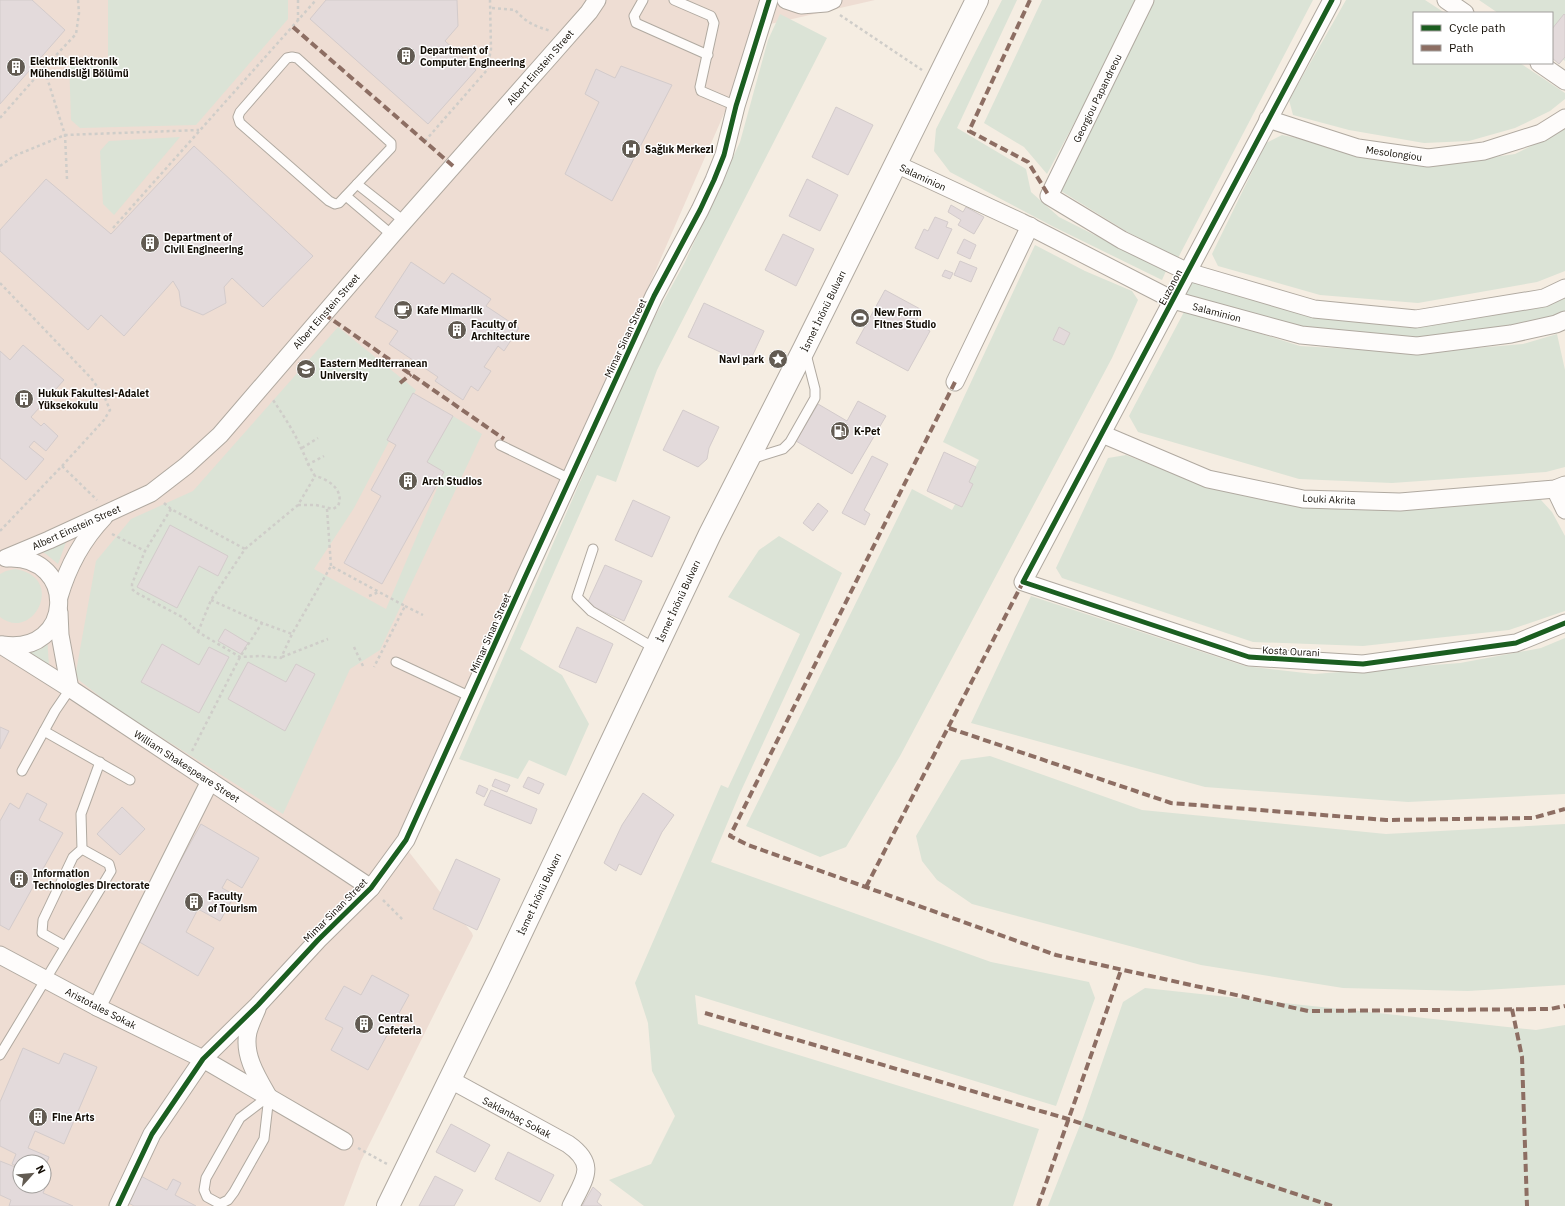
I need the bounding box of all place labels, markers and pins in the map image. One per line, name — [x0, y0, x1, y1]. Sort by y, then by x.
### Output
place label: Department of Computer Engineering — [420, 44, 525, 69]
building icon: Department of Computer Engineering — [395, 45, 417, 67]
place label: Elektrik Elektronik Mühendisliği Bölümü — [30, 55, 129, 80]
building icon: Elektrik Elektronik Mühendisliği Bölümü — [5, 56, 27, 78]
hospital icon: Sağlık Merkezi — [620, 138, 642, 160]
place label: Sağlık Merkezi — [645, 143, 714, 156]
place label: Department of Civil Engineering — [164, 231, 243, 256]
building icon: Department of Civil Engineering — [139, 232, 161, 254]
cafe icon: Kafe Mimarlik — [392, 299, 414, 321]
place label: Kafe Mimarlik — [417, 304, 483, 317]
place label: New Form Fitnes Studio — [874, 306, 936, 331]
sports icon: New Form Fitnes Studio — [849, 307, 871, 329]
place label: Faculty of Architecture — [471, 318, 530, 343]
building icon: Faculty of Architecture — [446, 319, 468, 341]
place icon: Navi park — [767, 348, 789, 370]
place label: Navi park — [719, 353, 764, 366]
place label: Eastern Mediterranean University — [320, 357, 428, 382]
school or university icon: Eastern Mediterranean University — [295, 358, 317, 380]
place label: Hukuk Fakultesi-Adalet Yüksekokulu — [38, 387, 149, 412]
building icon: Hukuk Fakultesi-Adalet Yüksekokulu — [13, 388, 35, 410]
fuel station icon: K-Pet — [829, 420, 851, 442]
place label: K-Pet — [854, 425, 881, 438]
building icon: Arch Studios — [397, 470, 419, 492]
place label: Arch Studios — [422, 475, 482, 488]
place label: Information Technologies Directorate — [33, 867, 150, 892]
building icon: Information Technologies Directorate — [8, 868, 30, 890]
place label: Faculty of Tourism — [208, 890, 257, 915]
building icon: Faculty of Tourism — [183, 891, 205, 913]
place label: Central Cafeteria — [378, 1012, 422, 1037]
building icon: Central Cafeteria — [353, 1013, 375, 1035]
building icon: Fine Arts — [27, 1106, 49, 1128]
place label: Fine Arts — [52, 1111, 94, 1124]

